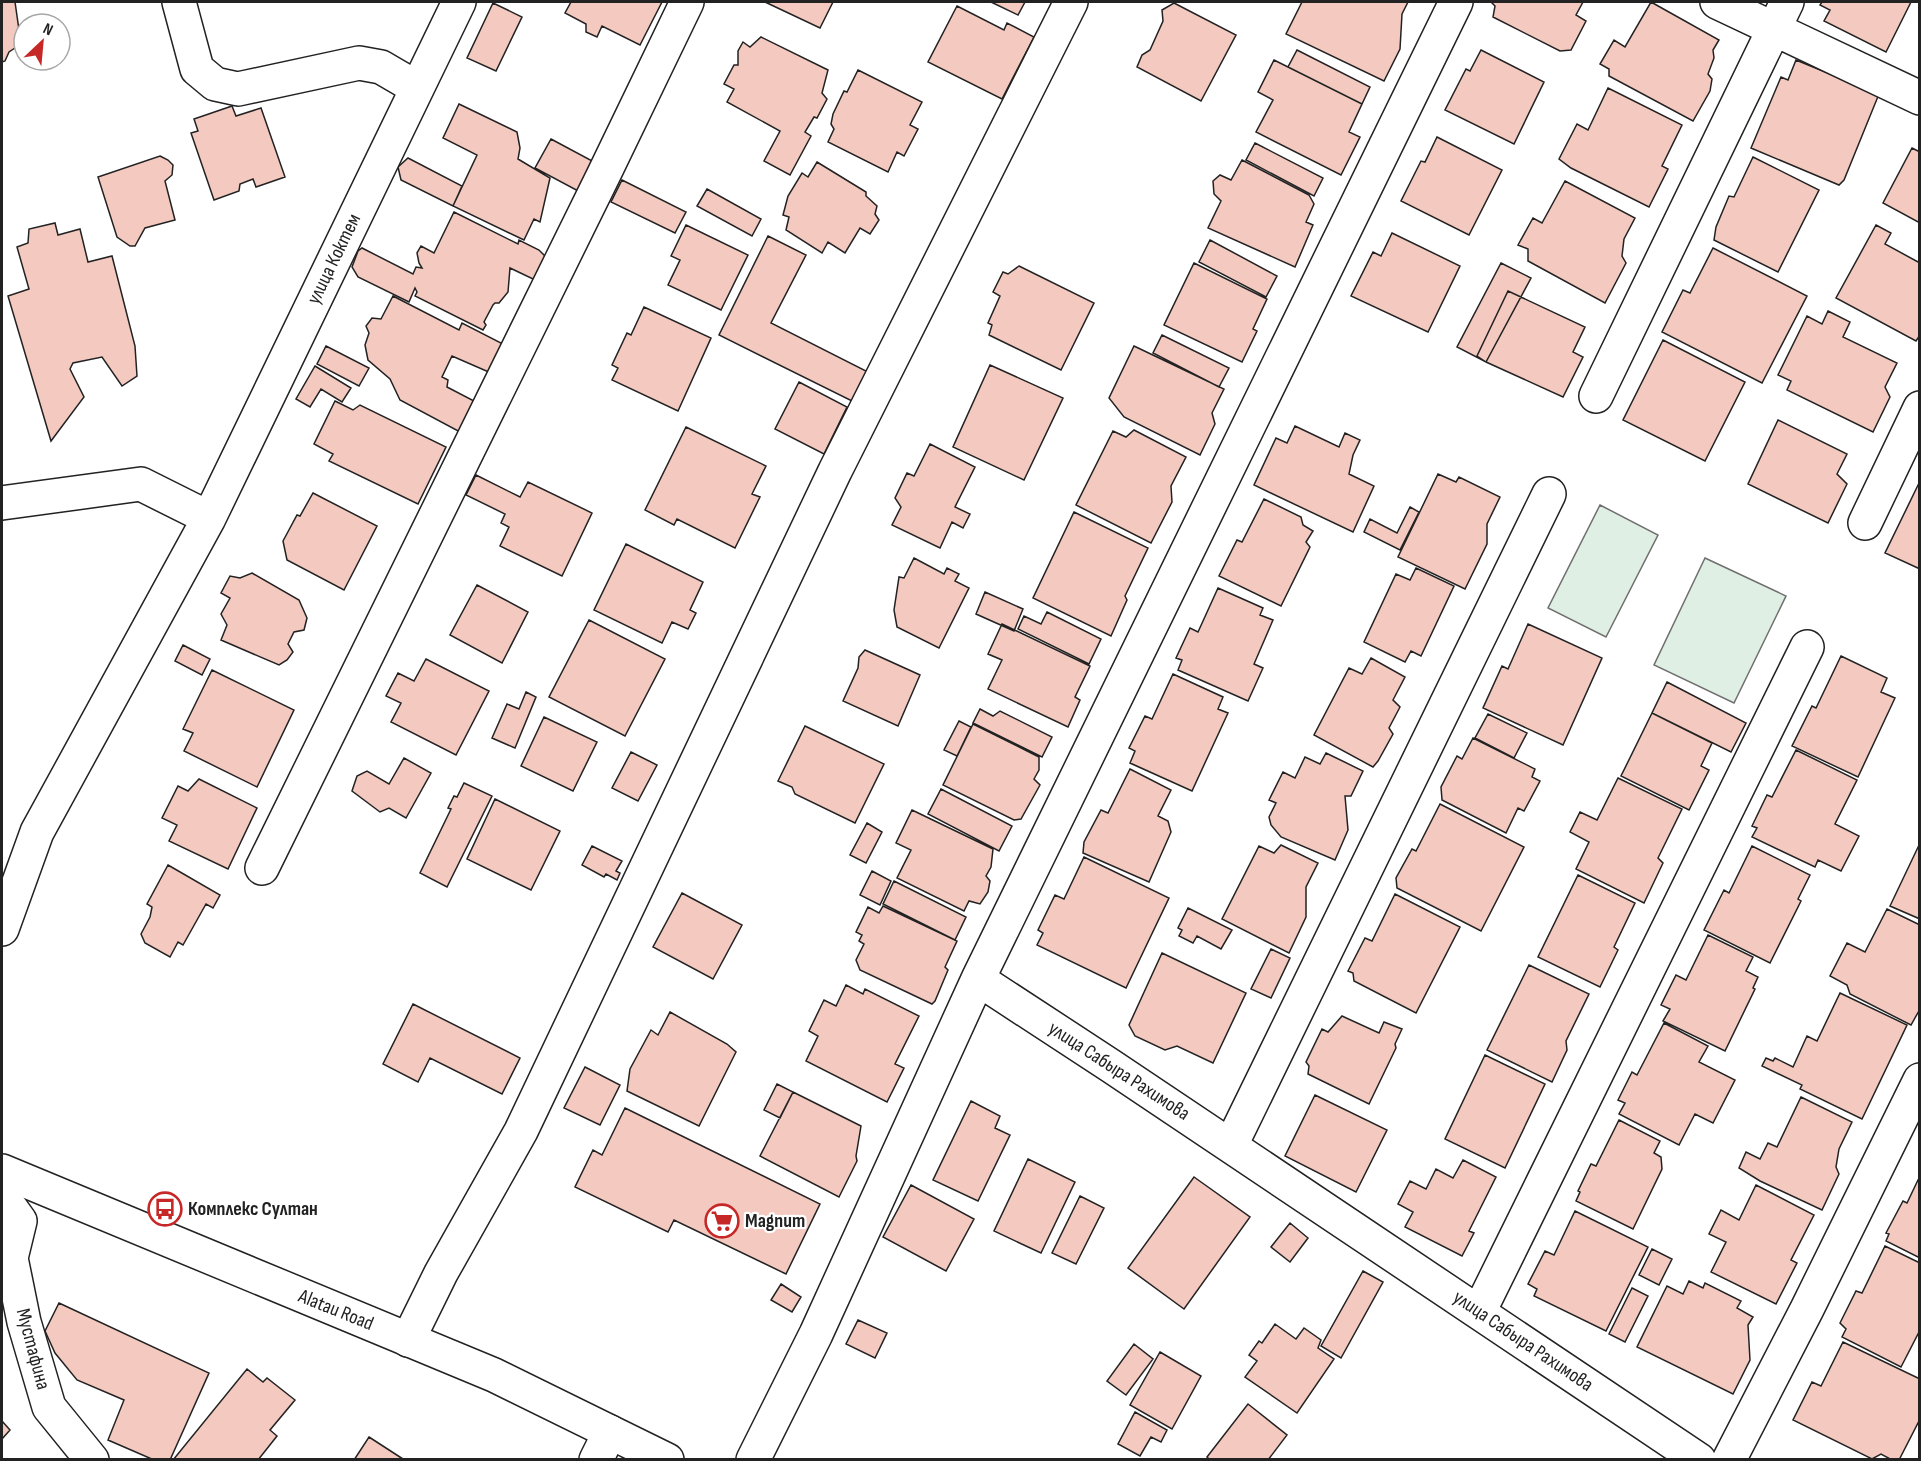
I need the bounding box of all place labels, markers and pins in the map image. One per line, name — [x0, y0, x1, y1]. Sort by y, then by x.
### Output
bus stop icon: Комплекс Султан — [147, 1191, 183, 1227]
place label: Комплекс Султан — [188, 1197, 318, 1221]
supermarket icon: Magnum — [704, 1203, 740, 1239]
place label: Magnum — [745, 1209, 805, 1233]

